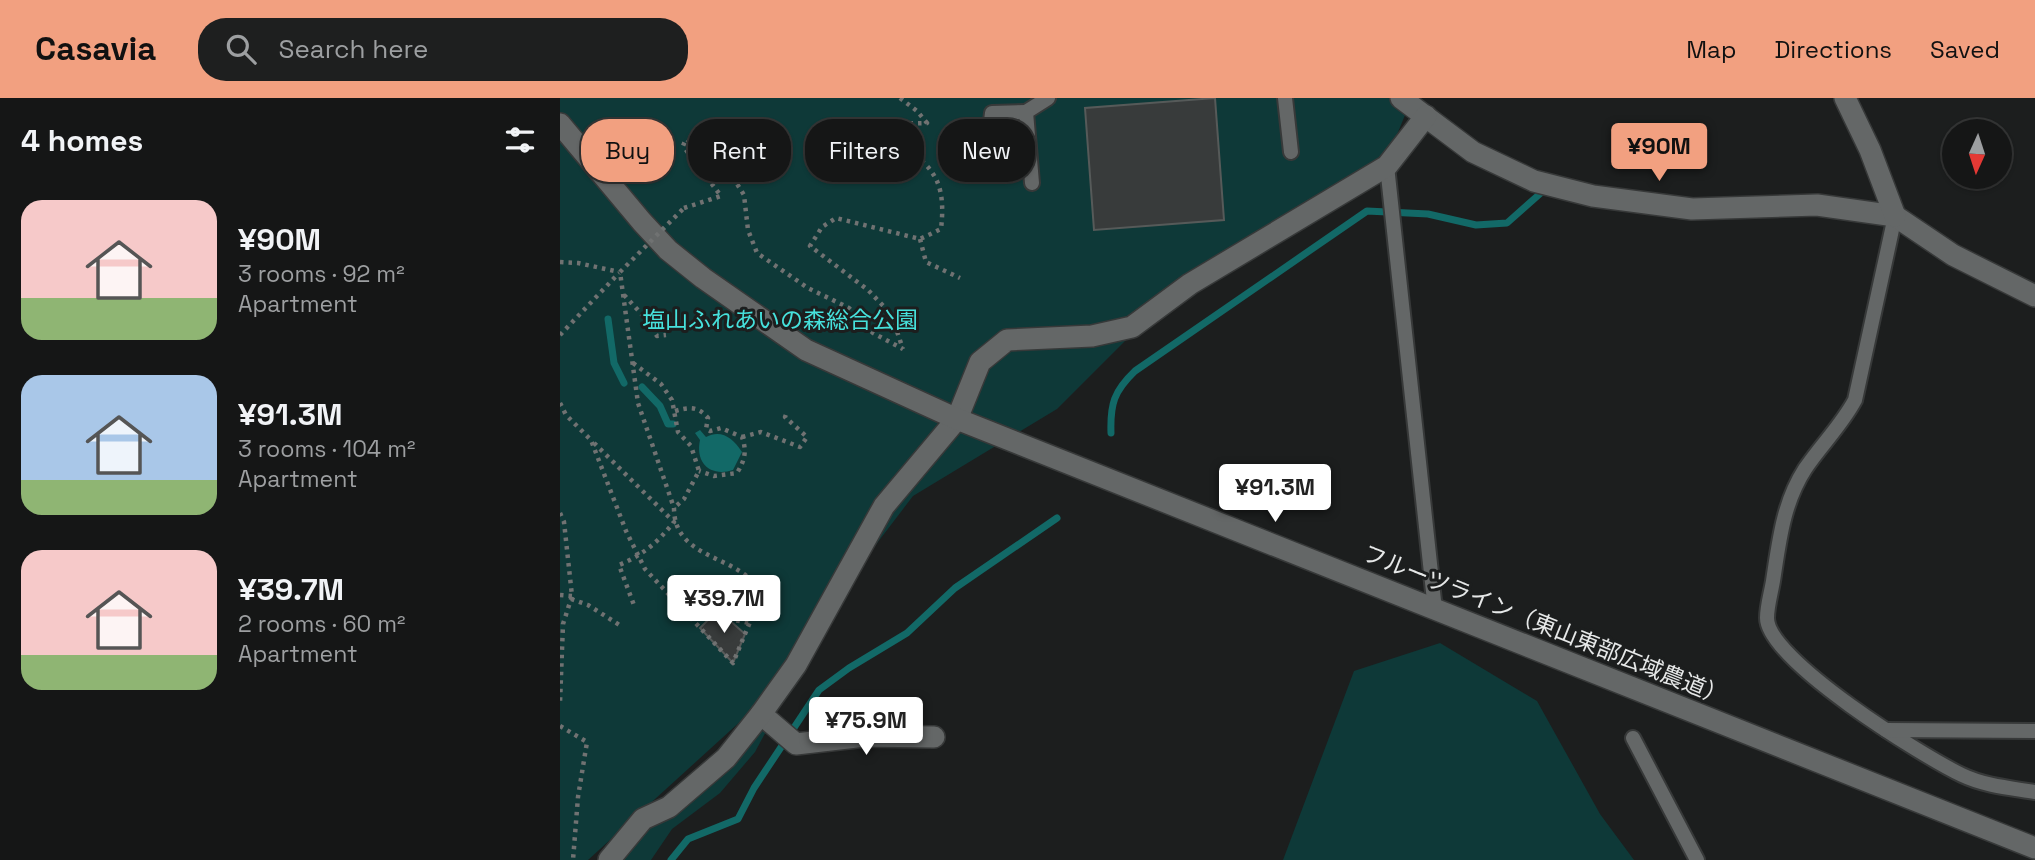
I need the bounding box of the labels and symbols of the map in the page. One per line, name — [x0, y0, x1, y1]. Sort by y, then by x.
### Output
north arrow — [1942, 119, 2012, 189]
pin: ¥90M — [1618, 123, 1700, 183]
park label: 塩山ふれあいの森総合公園 — [642, 305, 918, 335]
pin: ¥91.3M — [1218, 464, 1332, 524]
street label: フルーツライン（東山東部広域農道） — [1358, 538, 1732, 712]
pin: ¥39.7M — [667, 575, 781, 635]
pin: ¥75.9M — [809, 698, 923, 757]

